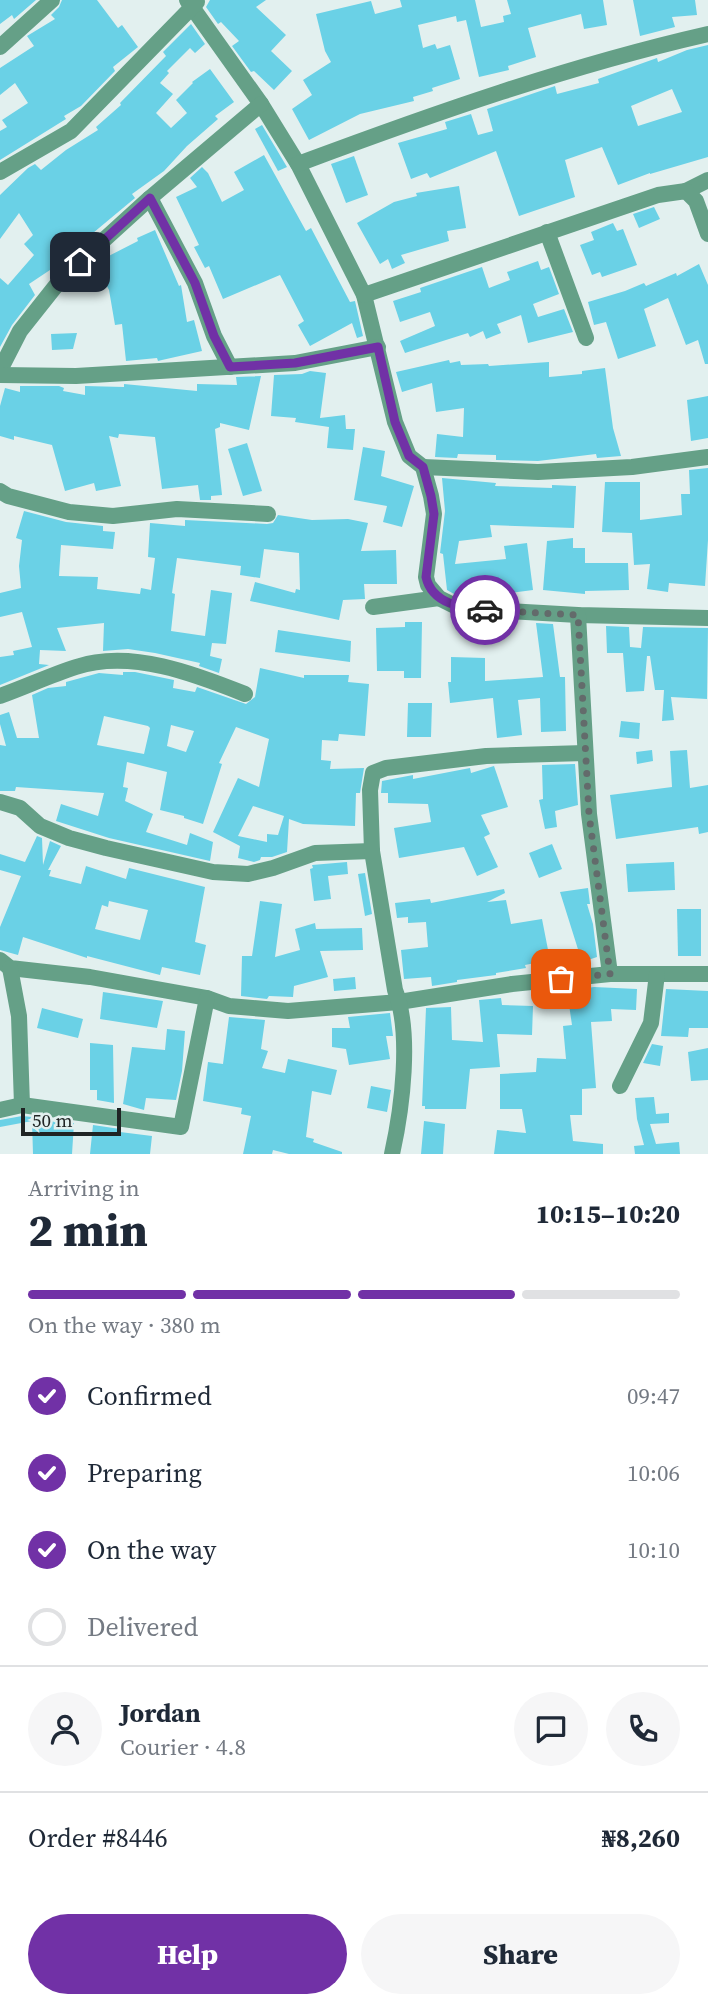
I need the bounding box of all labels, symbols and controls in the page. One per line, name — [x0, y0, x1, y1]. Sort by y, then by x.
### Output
pin — [50, 232, 110, 292]
icon: home — [61, 243, 99, 281]
courier — [450, 575, 520, 645]
icon: car — [466, 591, 504, 629]
pin — [531, 949, 591, 1009]
icon: bag — [542, 960, 580, 998]
scale bar — [21, 1105, 121, 1137]
text: 50 m — [32, 1107, 73, 1133]
text: Arriving in — [28, 1172, 140, 1204]
text: 10:15–10:20 — [536, 1196, 680, 1232]
text: 2 min — [28, 1198, 148, 1261]
text: On the way · 380 m — [28, 1309, 221, 1341]
icon: check — [28, 1377, 66, 1415]
text: Confirmed — [87, 1378, 212, 1414]
text: 09:47 — [627, 1380, 680, 1412]
icon: check — [28, 1454, 66, 1492]
text: Preparing — [87, 1455, 202, 1491]
text: 10:06 — [627, 1457, 680, 1489]
icon: check — [28, 1531, 66, 1569]
text: On the way — [87, 1532, 216, 1568]
text: 10:10 — [627, 1534, 680, 1566]
text: Delivered — [87, 1609, 198, 1645]
button: person — [28, 1692, 102, 1766]
button: chat — [514, 1692, 588, 1766]
button: phone — [606, 1692, 680, 1766]
text: Jordan — [120, 1695, 201, 1731]
text: Courier · 4.8 — [120, 1731, 246, 1763]
text: Order #8446 — [28, 1820, 168, 1856]
text: ₦8,260 — [602, 1820, 680, 1856]
button: Help — [28, 1914, 347, 1994]
button: Share — [361, 1914, 680, 1994]

